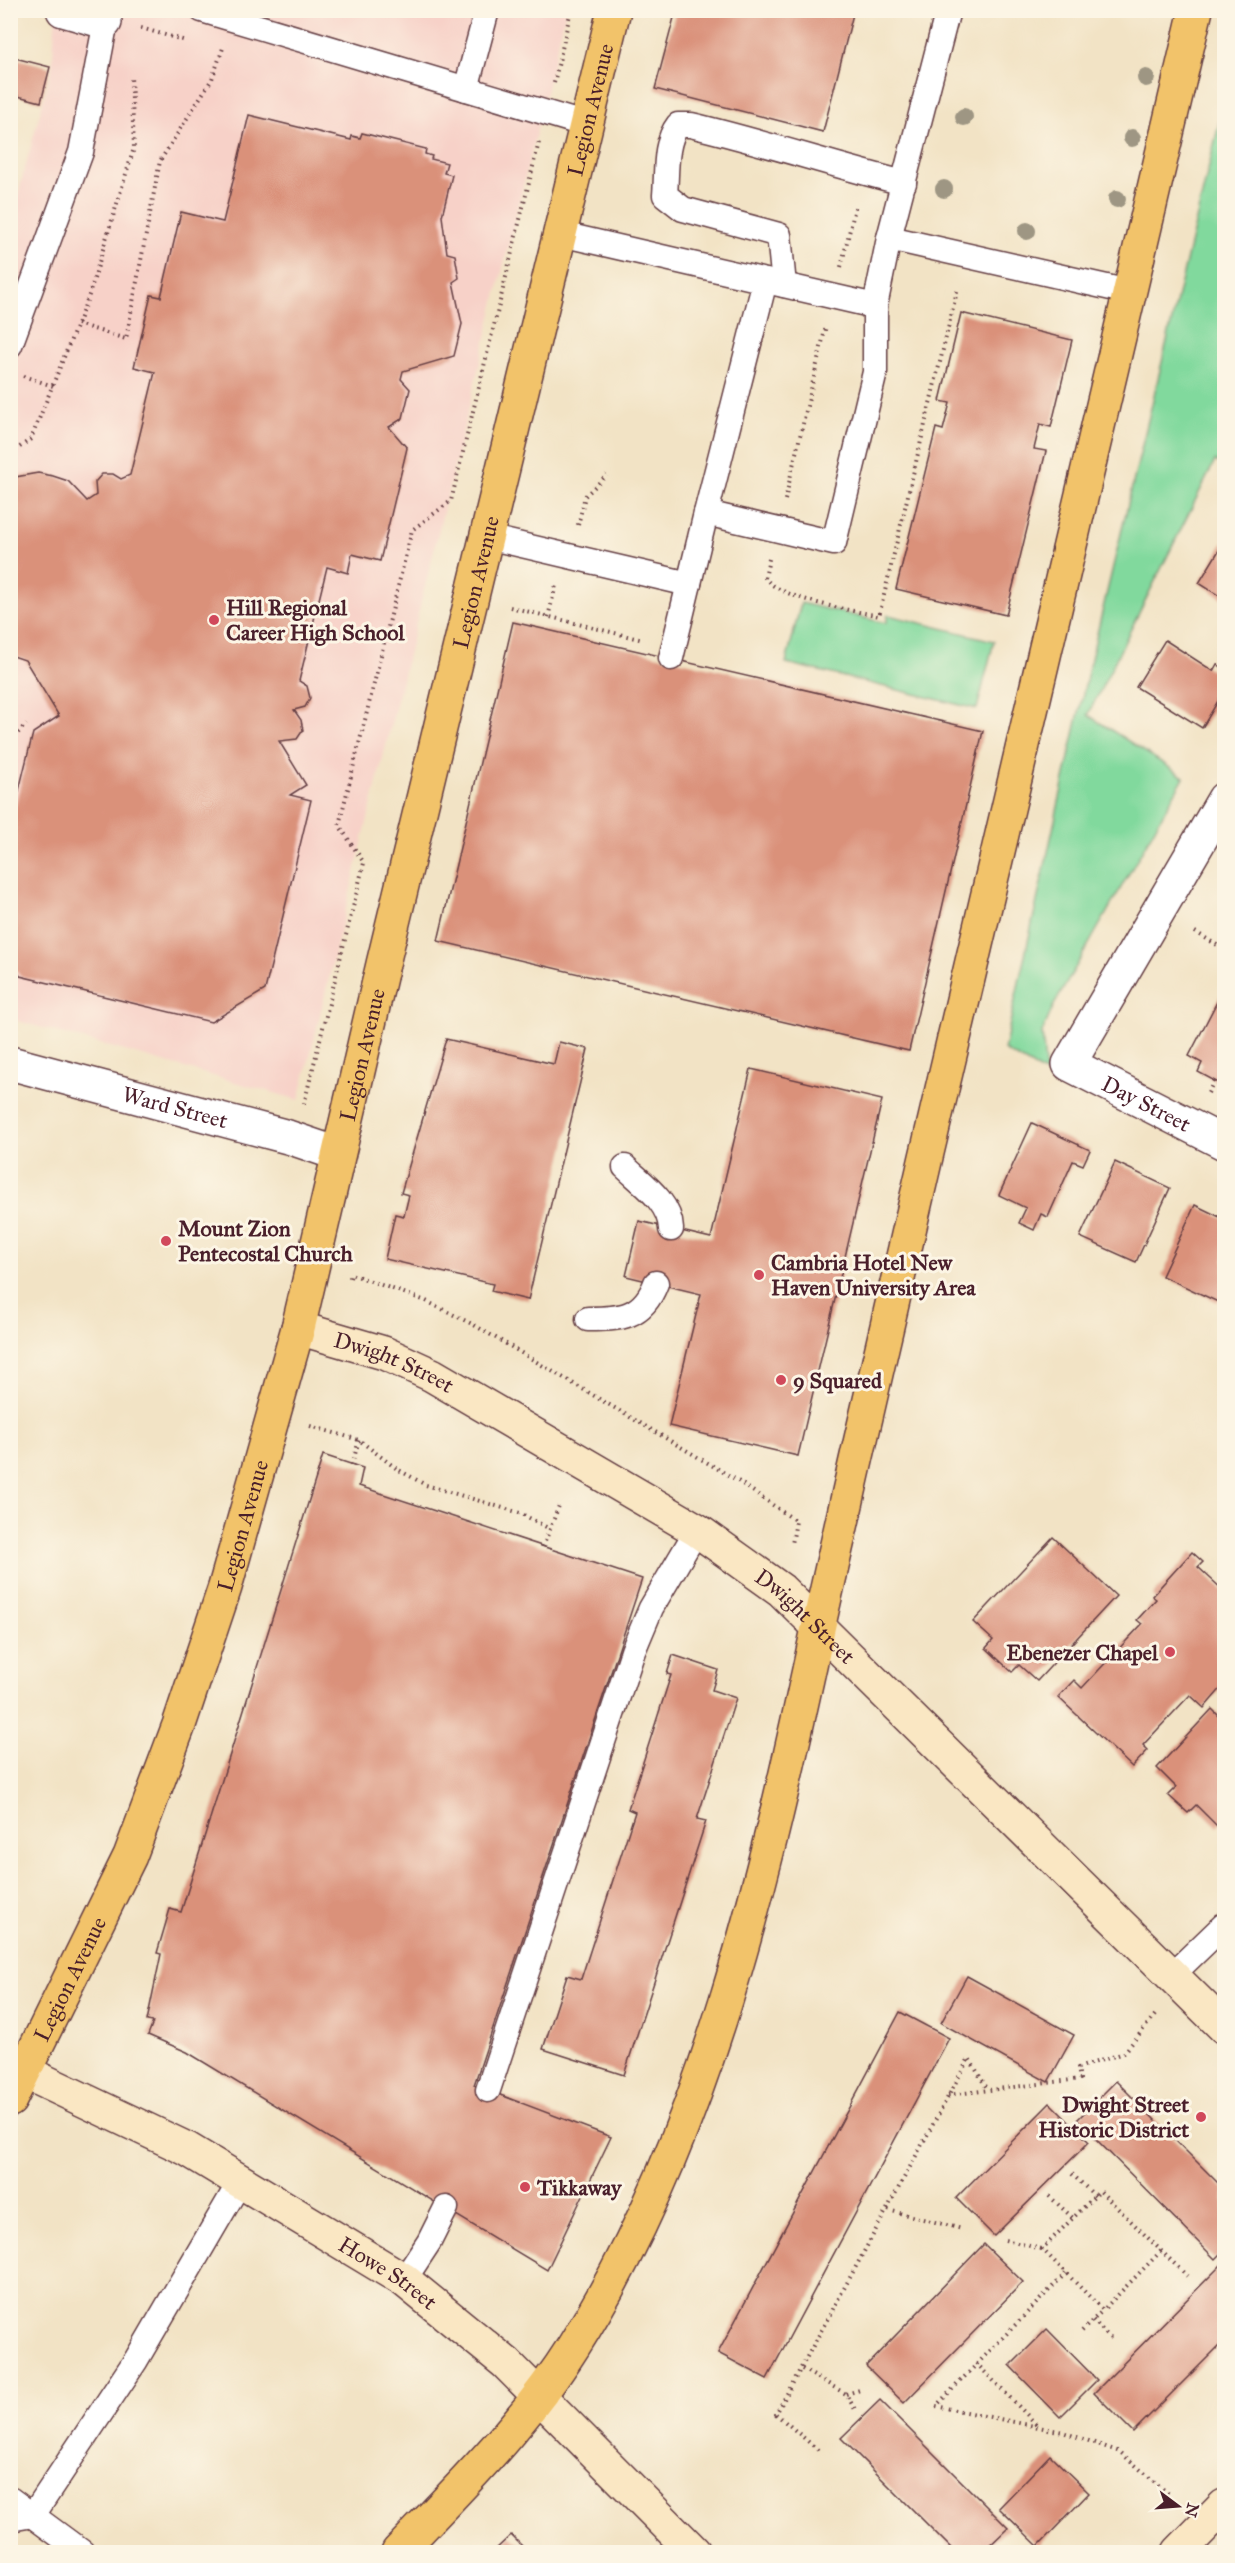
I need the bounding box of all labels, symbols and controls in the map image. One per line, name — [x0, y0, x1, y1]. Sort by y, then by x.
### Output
street label: Legion Avenue — [561, 41, 619, 179]
street label: Legion Avenue — [447, 513, 505, 651]
place label: Hill Regional Career High School — [226, 594, 405, 646]
marker: Hill Regional Career High School — [207, 613, 221, 627]
street label: Legion Avenue — [334, 986, 391, 1124]
street label: Day Street — [1097, 1070, 1195, 1138]
street label: Ward Street — [120, 1081, 231, 1134]
place label: Mount Zion Pentecostal Church — [178, 1215, 354, 1267]
marker: Mount Zion Pentecostal Church — [159, 1234, 173, 1248]
place label: Cambria Hotel New Haven University Area — [771, 1249, 976, 1301]
marker: Cambria Hotel New Haven University Area — [752, 1268, 766, 1282]
street label: Dwight Street — [331, 1326, 459, 1399]
place label: 9 Squared — [793, 1367, 883, 1394]
marker: 9 Squared — [774, 1373, 788, 1387]
street label: Legion Avenue — [211, 1457, 274, 1595]
street label: Dwight Street — [750, 1563, 861, 1670]
place label: Ebenezer Chapel — [1006, 1639, 1159, 1666]
marker: Ebenezer Chapel — [1163, 1645, 1177, 1659]
street label: Legion Avenue — [28, 1912, 112, 2046]
place label: Dwight Street Historic District — [1038, 2091, 1189, 2143]
marker: Dwight Street Historic District — [1194, 2110, 1208, 2124]
place label: Tikkaway — [536, 2174, 623, 2201]
marker: Tikkaway — [518, 2180, 532, 2194]
street label: Howe Street — [334, 2231, 443, 2316]
north arrow — [1148, 2476, 1208, 2536]
text: N — [1181, 2501, 1203, 2520]

